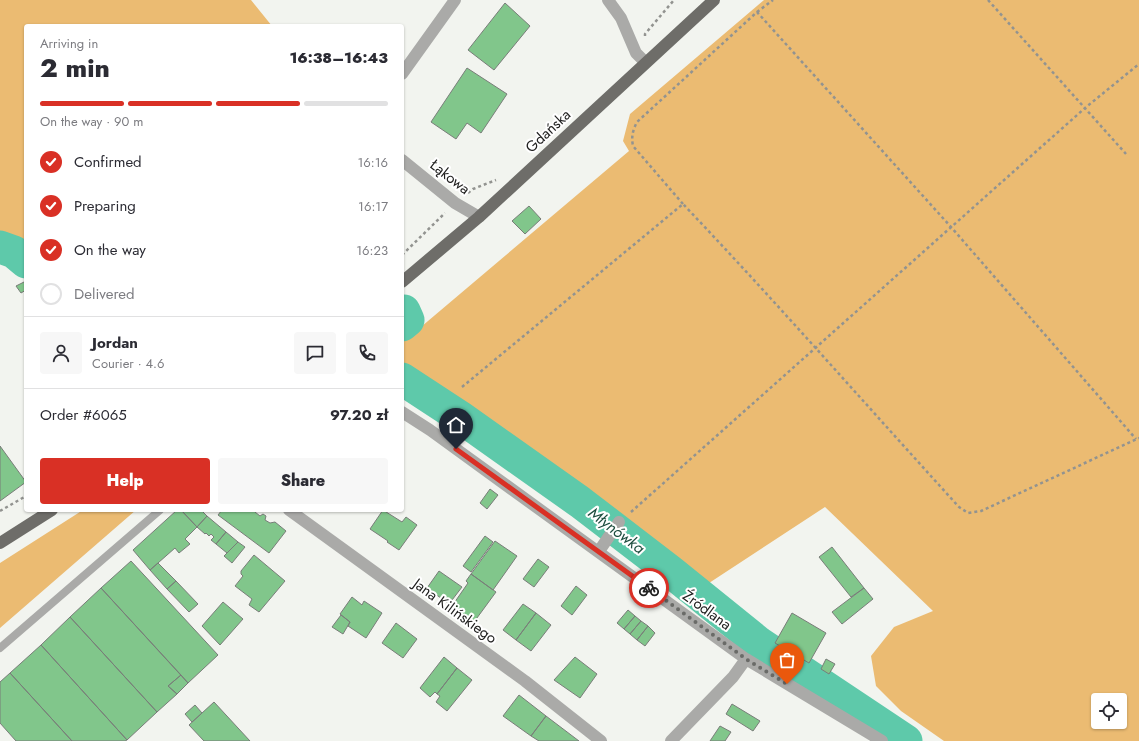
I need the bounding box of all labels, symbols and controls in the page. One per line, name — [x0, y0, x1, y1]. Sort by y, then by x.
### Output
text: Arriving in — [40, 34, 98, 53]
text: 16:38–16:43 — [289, 47, 388, 69]
text: 2 min — [40, 49, 110, 87]
street label: Gdańska — [520, 104, 576, 158]
text: On the way · 90 m — [40, 112, 143, 131]
icon: check — [40, 151, 62, 173]
text: Confirmed — [74, 151, 142, 173]
text: 16:16 — [357, 153, 388, 172]
street label: Łąkowa — [424, 154, 475, 200]
icon: check — [40, 195, 62, 217]
text: Preparing — [74, 195, 136, 217]
text: 16:17 — [358, 197, 388, 216]
icon: check — [40, 239, 62, 261]
text: On the way — [74, 239, 146, 261]
text: 16:23 — [356, 241, 388, 260]
text: Delivered — [74, 283, 135, 305]
button: person — [40, 332, 82, 374]
text: Jordan — [92, 332, 138, 354]
button: chat — [294, 332, 336, 374]
button: phone — [346, 332, 388, 374]
text: Courier · 4.6 — [92, 354, 165, 373]
text: Order #6065 — [40, 404, 127, 426]
text: 97.20 zł — [330, 404, 388, 426]
pin — [439, 408, 473, 449]
icon: home — [445, 414, 467, 436]
button: Help — [40, 458, 210, 504]
button: Share — [218, 458, 388, 504]
water label: Młynówka — [584, 501, 650, 559]
courier — [629, 568, 669, 608]
street label: Jana Kilińskiego — [407, 572, 502, 649]
icon: bike — [638, 577, 660, 599]
street label: Źródlana — [678, 585, 736, 635]
pin — [770, 643, 804, 684]
icon: bag — [776, 649, 798, 671]
map controls — [1091, 693, 1127, 729]
button: locate — [1091, 693, 1127, 729]

